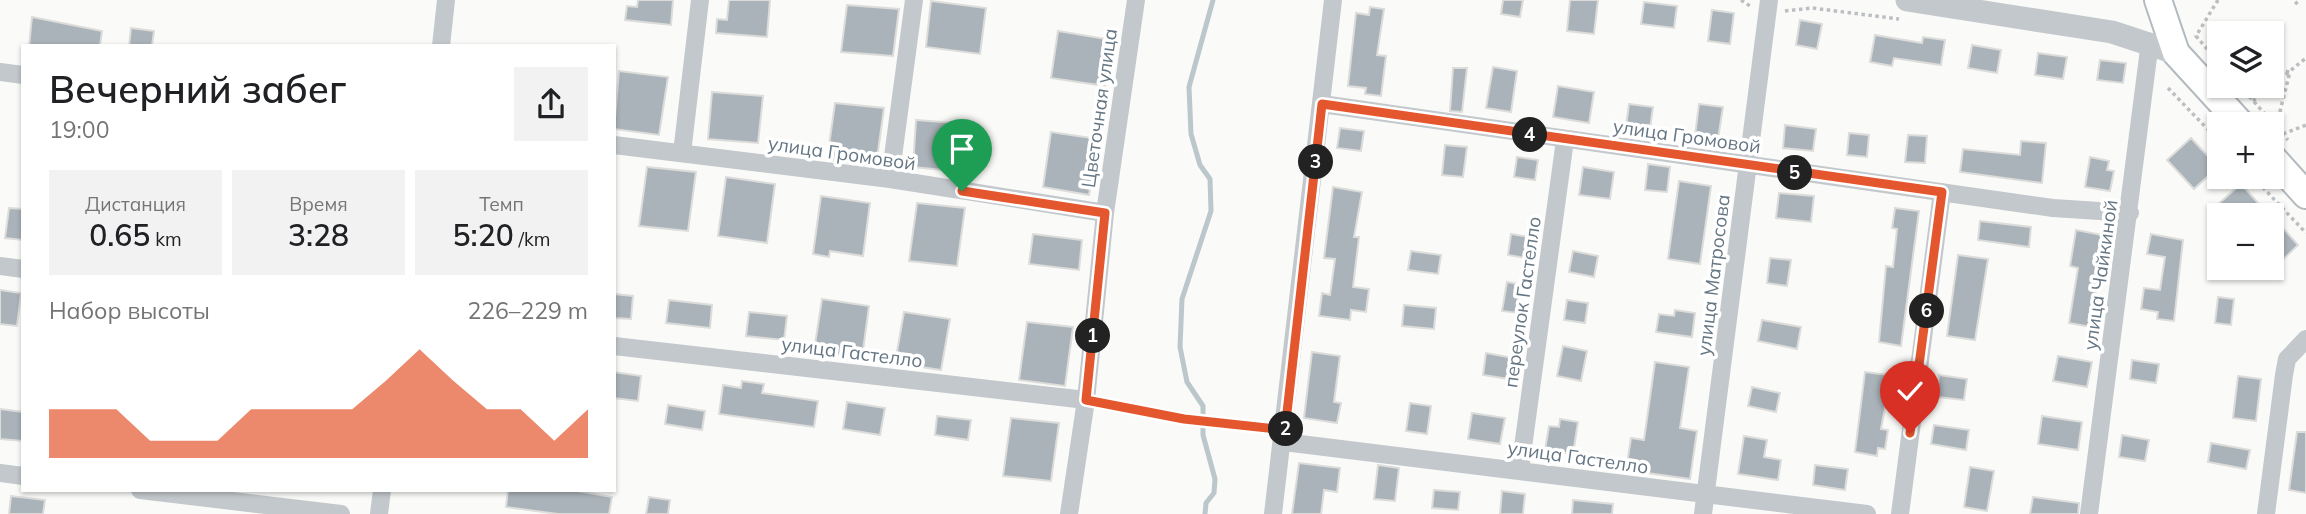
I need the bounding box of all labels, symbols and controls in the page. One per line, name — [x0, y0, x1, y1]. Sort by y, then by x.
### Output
map controls — [2207, 21, 2284, 280]
button: layers — [2207, 21, 2284, 98]
street label: Цветочная улица — [1076, 27, 1122, 189]
text: Вечерний забег — [49, 65, 346, 113]
button: share — [514, 67, 588, 141]
button: + — [2207, 112, 2284, 189]
street label: улица Громовой — [1612, 114, 1762, 158]
text: 19:00 — [49, 115, 109, 144]
pin: 4 — [1512, 118, 1548, 152]
pin — [932, 119, 992, 191]
text: 4 — [1524, 122, 1535, 146]
icon: arrive — [943, 130, 981, 168]
street label: улица Громовой — [767, 131, 917, 175]
pin: 3 — [1298, 144, 1334, 180]
text: 3 — [1310, 149, 1321, 173]
pin: 5 — [1778, 156, 1812, 190]
text: 5 — [1789, 160, 1800, 184]
text: Дистанция — [85, 192, 186, 216]
text: Время — [289, 192, 348, 216]
text: Темп — [479, 192, 524, 216]
street label: улица Матросова — [1691, 193, 1735, 357]
street label: улица Чайкиной — [2078, 198, 2122, 352]
button: − — [2207, 203, 2284, 280]
street label: переулок Гастелло — [1498, 215, 1546, 389]
text: 0.65 — [89, 216, 150, 254]
text: 3:28 — [288, 216, 349, 254]
text: 5:20 — [453, 216, 514, 254]
text: km — [150, 227, 182, 251]
text: /km — [514, 227, 550, 251]
pin: 6 — [1910, 294, 1944, 328]
text: Набор высоты — [49, 296, 210, 325]
text: 226–229 m — [467, 296, 588, 325]
text: 6 — [1921, 298, 1932, 322]
pin: 1 — [1076, 318, 1110, 354]
text: 1 — [1087, 323, 1098, 347]
street label: улица Гастелло — [780, 331, 924, 373]
pin — [1880, 361, 1940, 433]
icon: check — [1891, 372, 1929, 410]
pin: 2 — [1268, 412, 1304, 446]
text: 2 — [1280, 416, 1291, 440]
street label: улица Гастелло — [1506, 435, 1650, 479]

